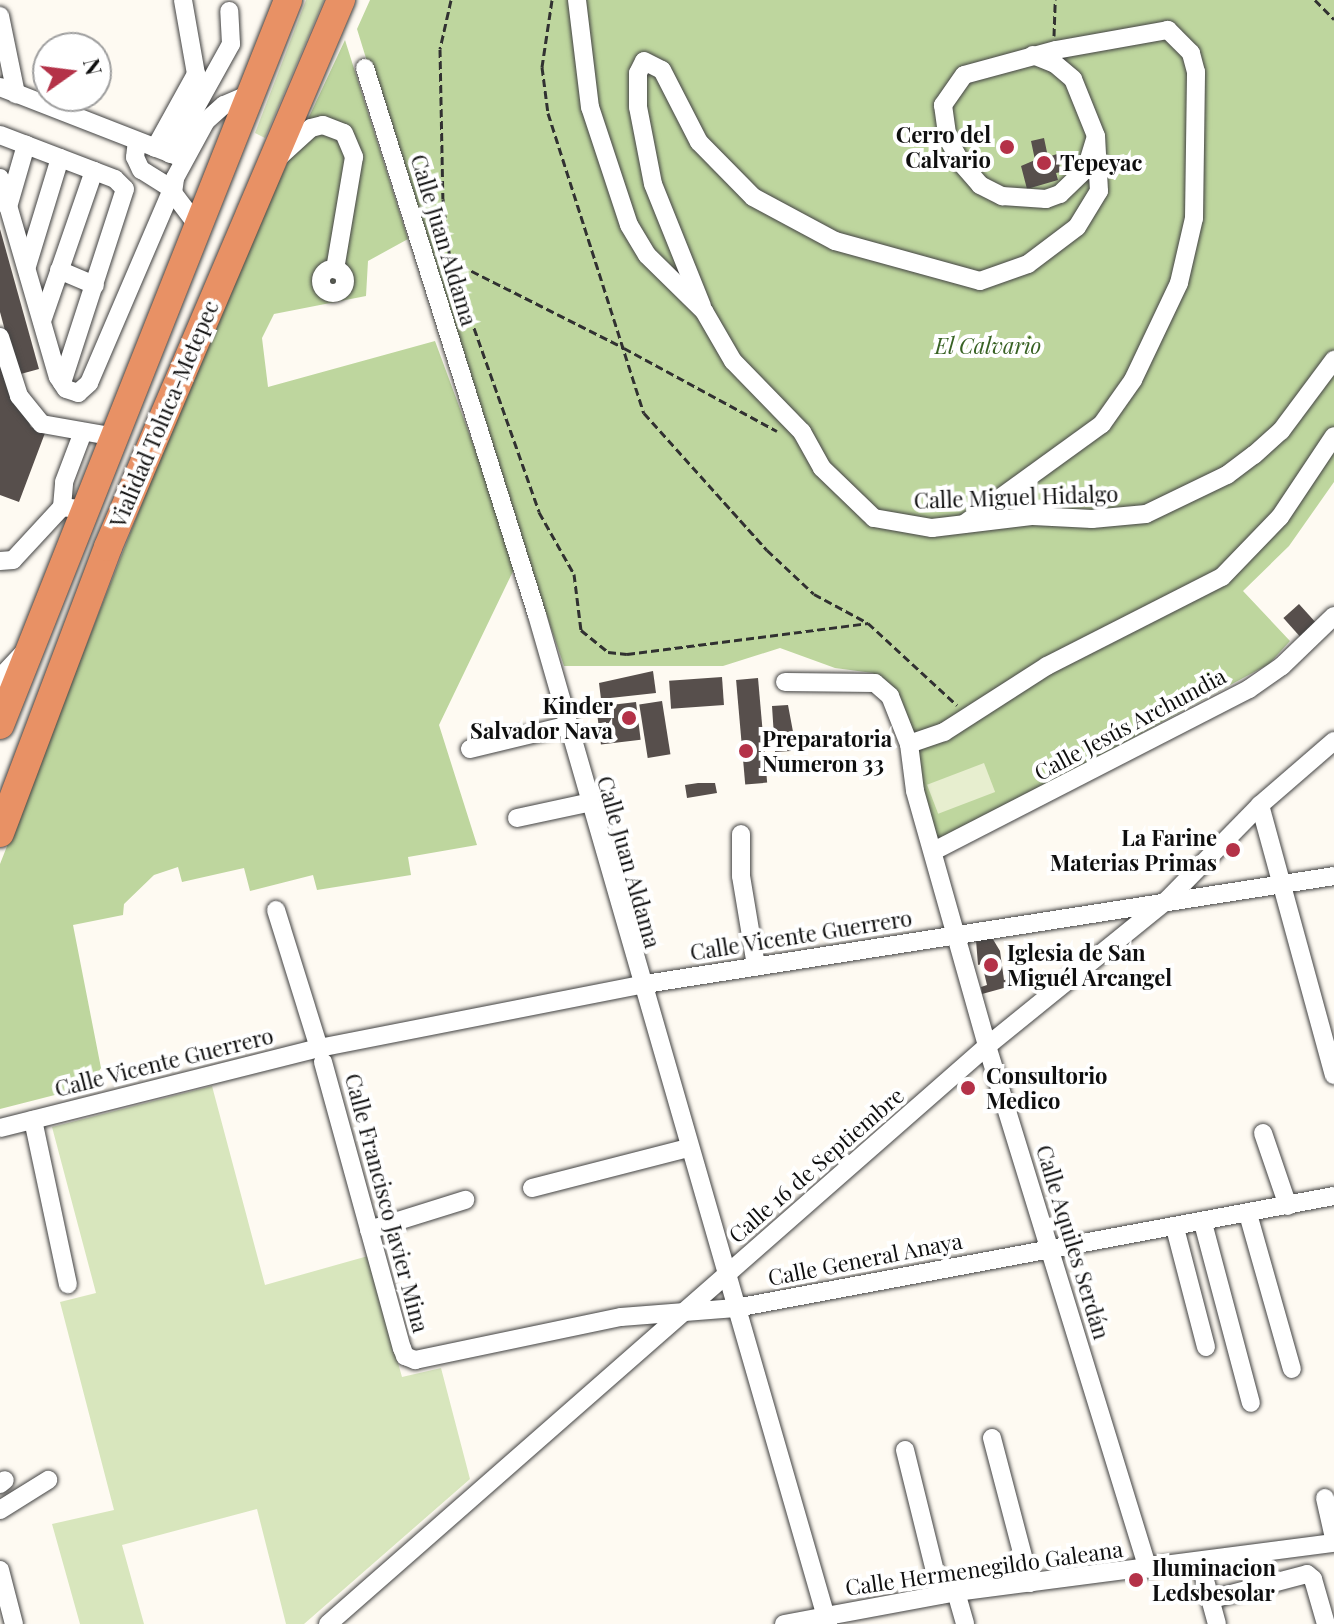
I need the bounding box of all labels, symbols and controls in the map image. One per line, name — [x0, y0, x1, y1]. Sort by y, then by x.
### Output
north arrow — [32, 32, 112, 112]
text: N — [77, 55, 110, 78]
place label: Cerro del Calvario — [896, 121, 991, 172]
marker: Cerro del Calvario — [998, 138, 1016, 156]
place label: Tepeyac — [1060, 150, 1142, 176]
street label: Calle Juan Aldama — [405, 151, 483, 329]
marker: Tepeyac — [1035, 154, 1053, 172]
street label: Vialidad Toluca-Metepec — [104, 296, 224, 532]
park label: El Calvario — [934, 333, 1042, 359]
street label: Calle Miguel Hidalgo — [913, 480, 1119, 514]
street label: Calle Jesús Archundia — [1029, 662, 1231, 786]
place label: Kinder Salvador Nava — [470, 692, 613, 744]
marker: Kinder Salvador Nava — [620, 709, 638, 727]
place label: Preparatoria Numeron 33 — [762, 725, 892, 776]
marker: Preparatoria Numeron 33 — [737, 742, 755, 760]
street label: Calle Juan Aldama — [592, 773, 666, 951]
place label: La Farine Materias Primas — [1050, 824, 1217, 876]
marker: La Farine Materias Primas — [1224, 841, 1242, 859]
street label: Calle Vicente Guerrero — [688, 904, 914, 966]
place label: Iglesia de San Miguél Arcangel — [1007, 939, 1173, 990]
marker: Iglesia de San Miguél Arcangel — [982, 956, 1000, 974]
street label: Calle Vicente Guerrero — [52, 1022, 276, 1102]
place label: Consultorio Medico — [986, 1062, 1108, 1114]
street label: Calle Francisco Javier Mina — [340, 1070, 434, 1336]
marker: Consultorio Medico — [957, 1077, 979, 1099]
street label: Calle 16 de Septiembre — [723, 1082, 909, 1248]
street label: Calle Aquiles Serdán — [1031, 1141, 1115, 1343]
street label: Calle General Anaya — [765, 1227, 965, 1291]
street label: Calle Hermenegildo Galeana — [843, 1535, 1125, 1601]
place label: Iluminacion Ledsbesolar — [1152, 1554, 1276, 1606]
marker: Iluminacion Ledsbesolar — [1127, 1571, 1145, 1589]

